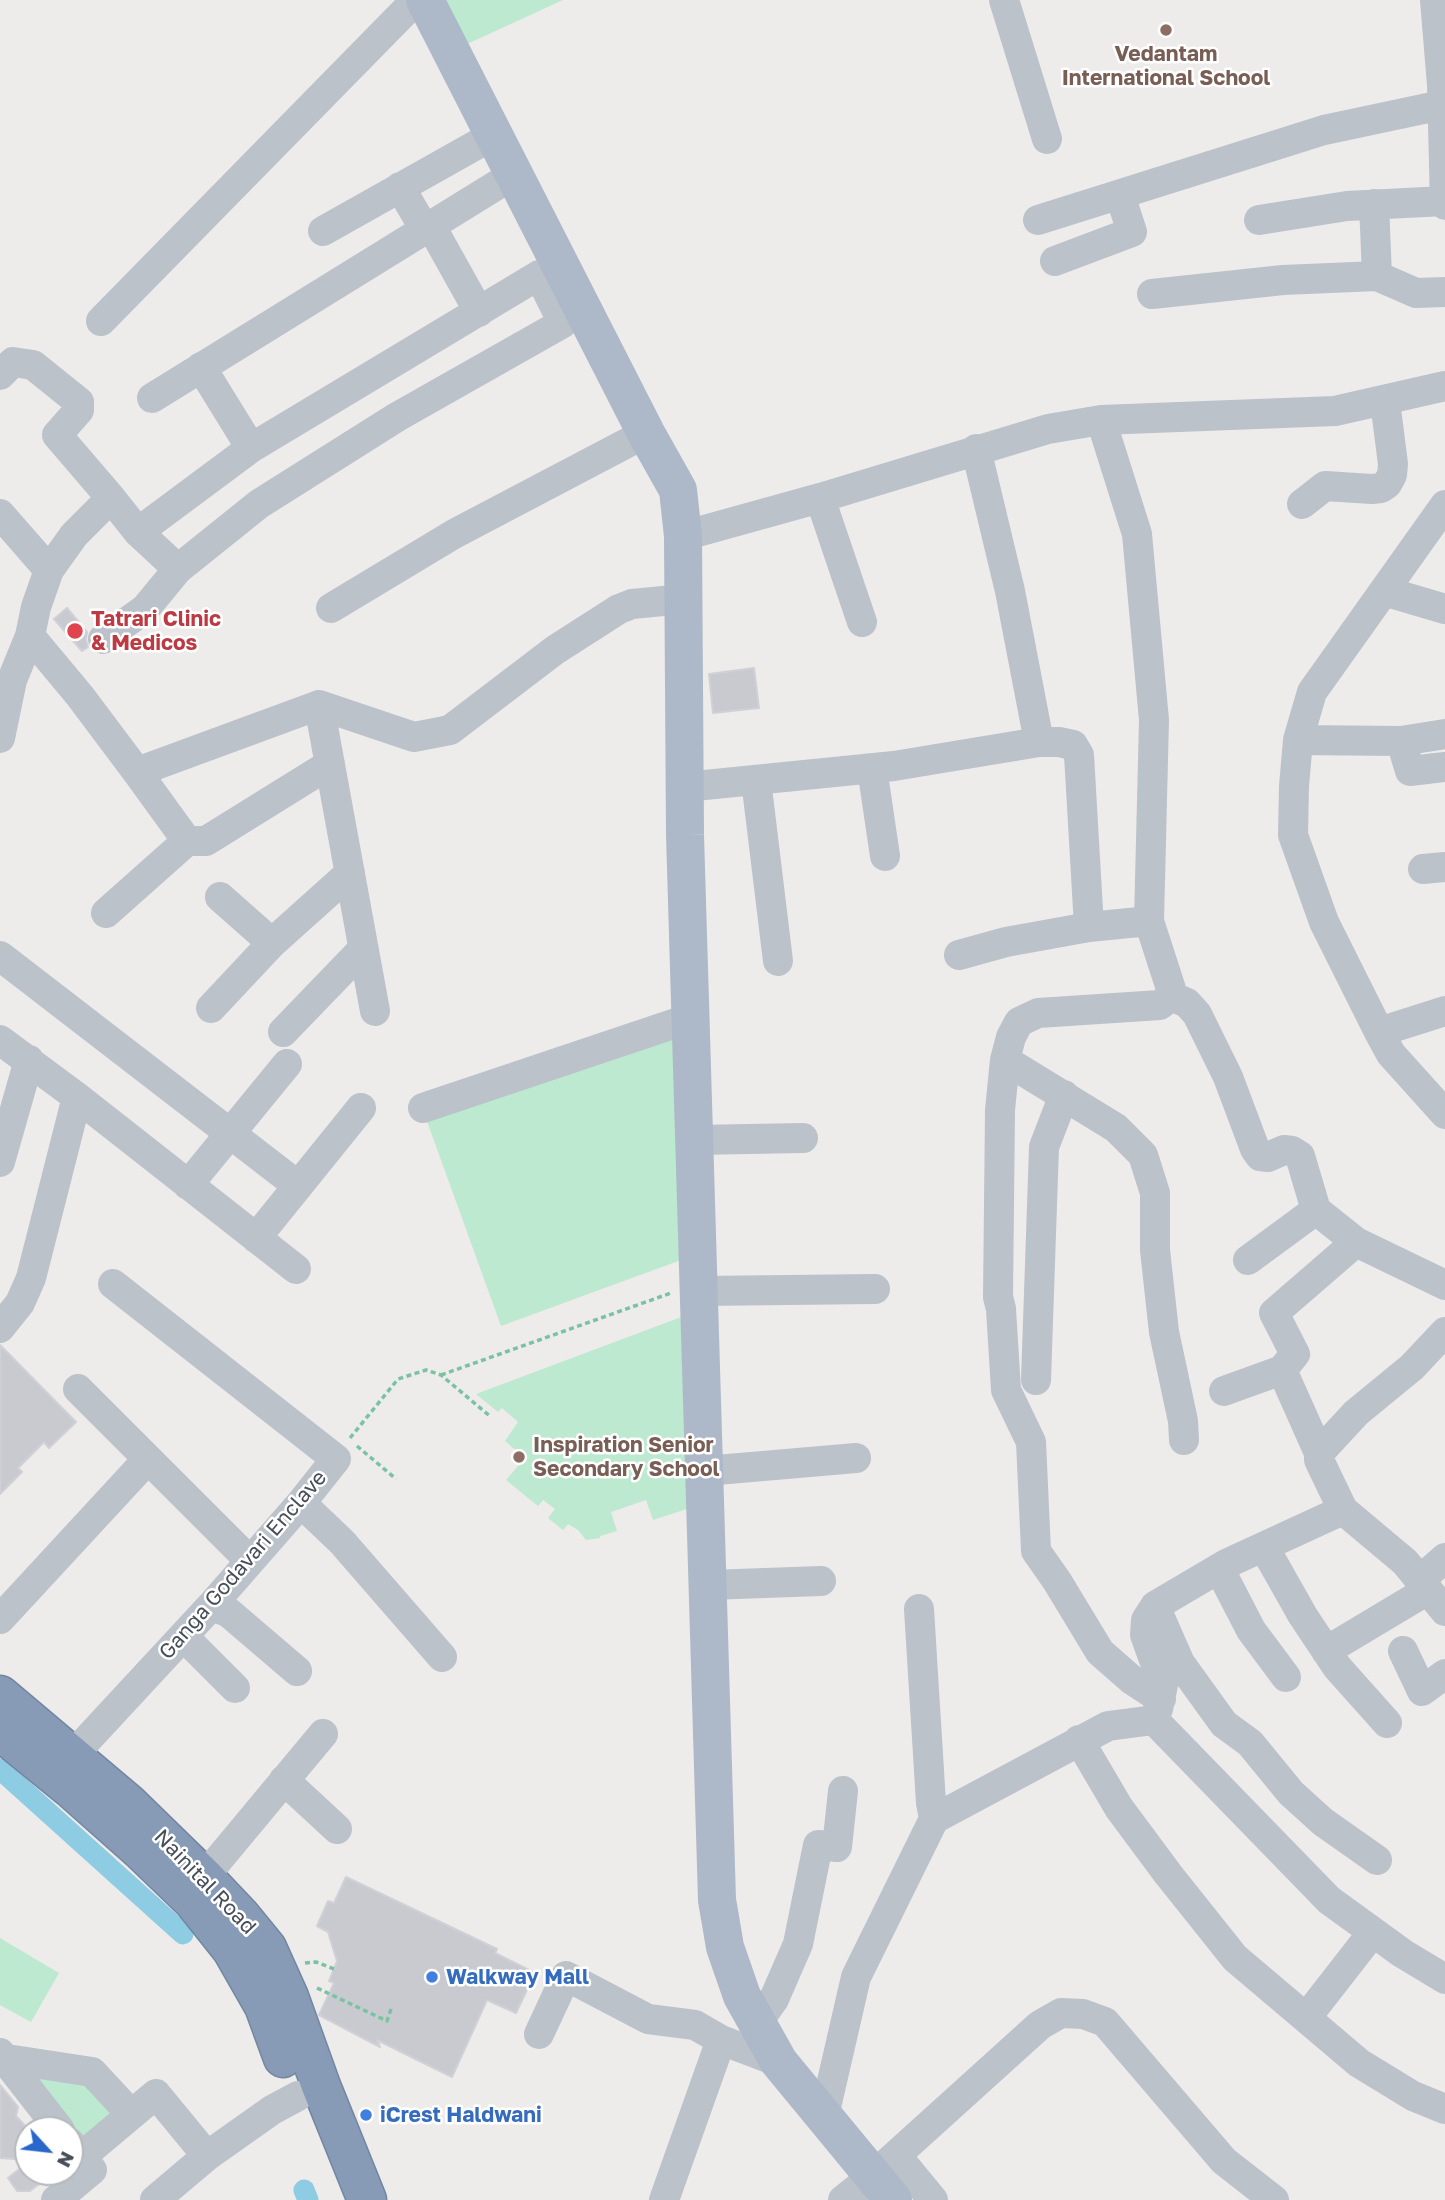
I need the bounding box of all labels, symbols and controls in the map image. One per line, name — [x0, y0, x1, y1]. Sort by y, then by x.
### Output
marker: Vedantam International School — [1158, 22, 1174, 38]
place label: Vedantam International School — [1062, 41, 1270, 91]
place label: Tatrari Clinic & Medicos — [91, 606, 221, 656]
marker: Tatrari Clinic & Medicos — [65, 621, 85, 641]
place label: Inspiration Senior Secondary School — [533, 1432, 720, 1482]
marker: Inspiration Senior Secondary School — [511, 1449, 527, 1465]
street label: Ganga Godavari Enclave — [154, 1465, 332, 1665]
street label: Nainital Road — [149, 1824, 261, 1940]
place label: Walkway Mall — [446, 1964, 589, 1990]
marker: Walkway Mall — [424, 1969, 440, 1985]
place label: iCrest Haldwani — [380, 2102, 542, 2128]
marker: iCrest Haldwani — [358, 2107, 374, 2123]
north arrow — [14, 2116, 84, 2186]
text: N — [53, 2148, 80, 2172]

